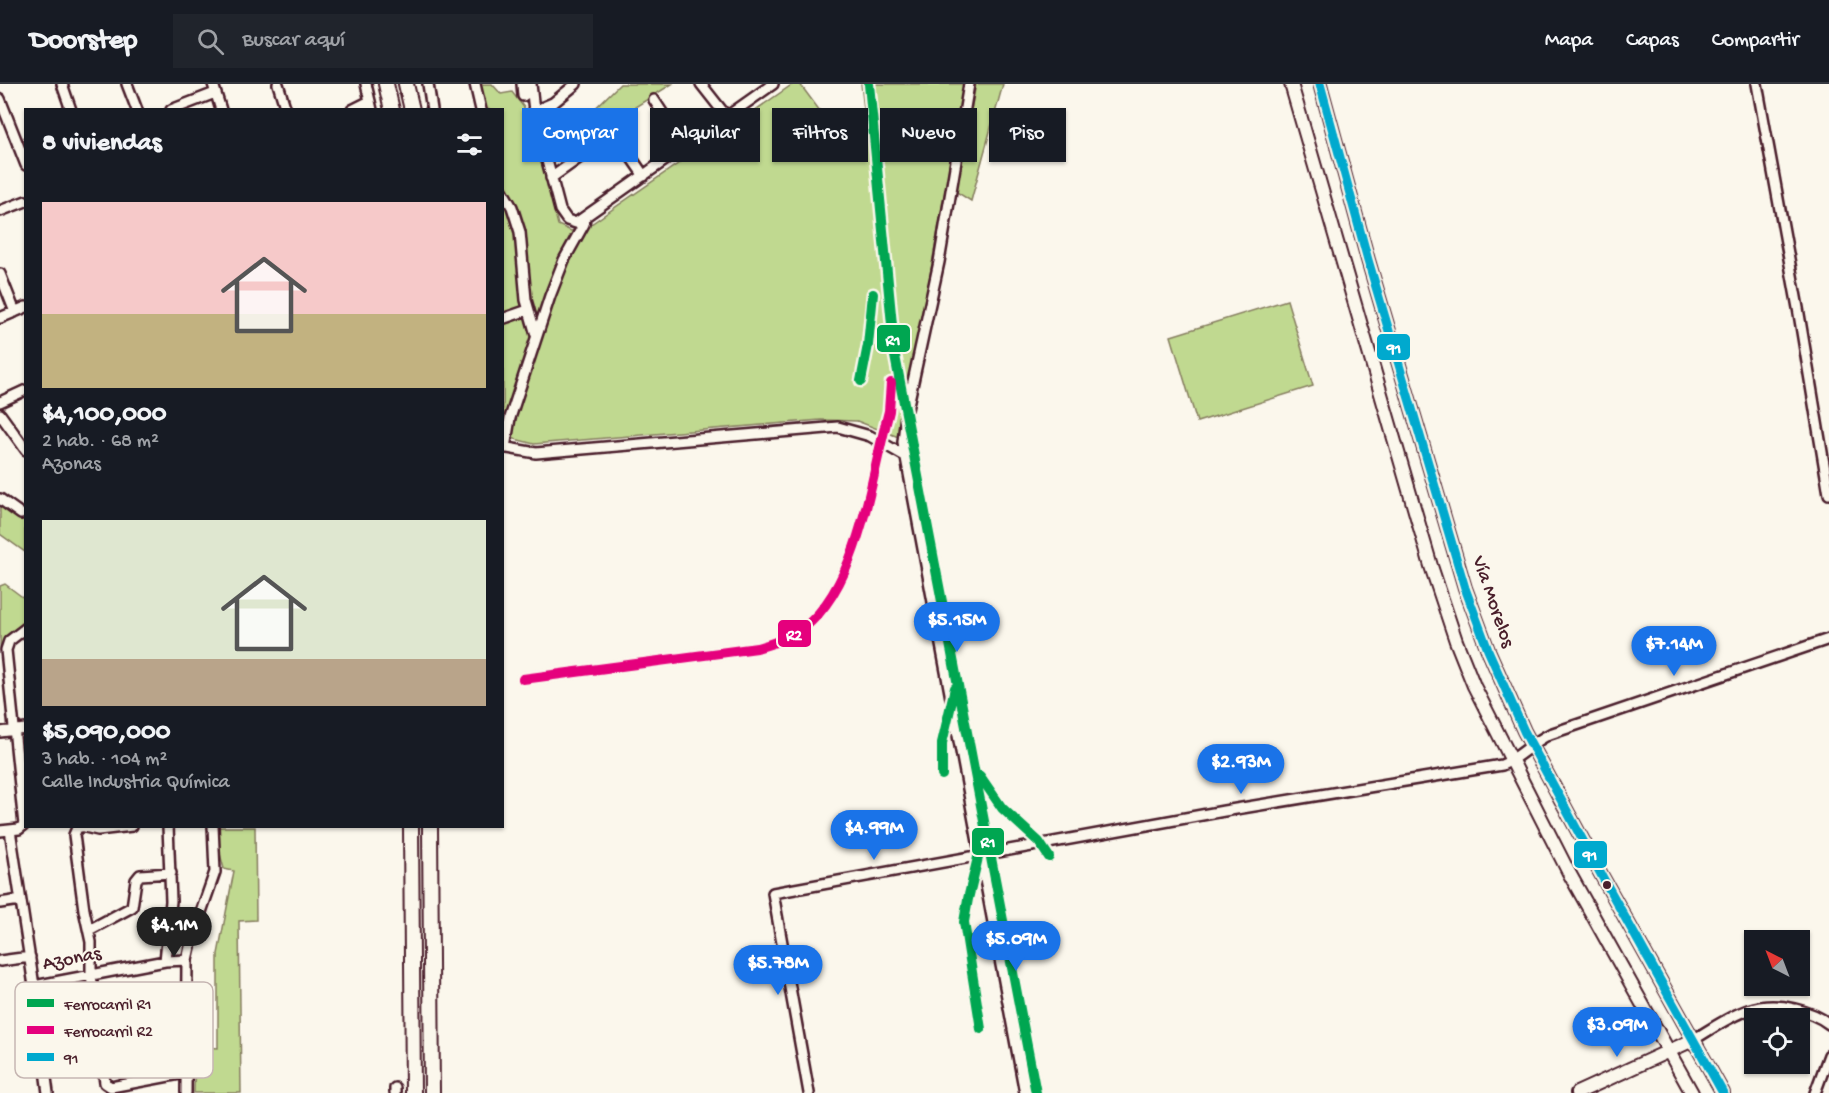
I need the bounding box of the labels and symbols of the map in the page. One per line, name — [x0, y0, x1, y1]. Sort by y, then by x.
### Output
line badge: R1 — [876, 324, 911, 353]
text: R1 — [885, 333, 900, 352]
line badge: 91 — [1376, 333, 1411, 361]
text: 91 — [1386, 341, 1401, 360]
street label: Vía Morelos — [1465, 552, 1519, 651]
pin: $5.15M — [908, 602, 1006, 653]
line badge: R2 — [777, 619, 812, 648]
pin: $7.14M — [1625, 626, 1723, 677]
text: R2 — [785, 628, 802, 647]
pin: $2.93M — [1192, 744, 1290, 795]
pin: $4.99M — [825, 810, 923, 861]
line badge: R1 — [971, 827, 1005, 856]
text: R1 — [980, 835, 995, 854]
line badge: 91 — [1573, 840, 1608, 869]
text: 91 — [1582, 848, 1597, 867]
unlabelled marker — [1601, 879, 1613, 891]
pin: $4.1M — [132, 907, 216, 958]
pin: $5.09M — [967, 921, 1065, 972]
north arrow — [1744, 930, 1810, 996]
street label: Azonas — [41, 943, 104, 977]
pin: $5.78M — [729, 945, 827, 996]
legend — [15, 982, 213, 1078]
text: Ferrocarril R1 — [63, 997, 151, 1016]
pin: $3.09M — [1568, 1007, 1666, 1058]
text: Ferrocarril R2 — [63, 1024, 153, 1043]
text: 91 — [63, 1051, 78, 1070]

